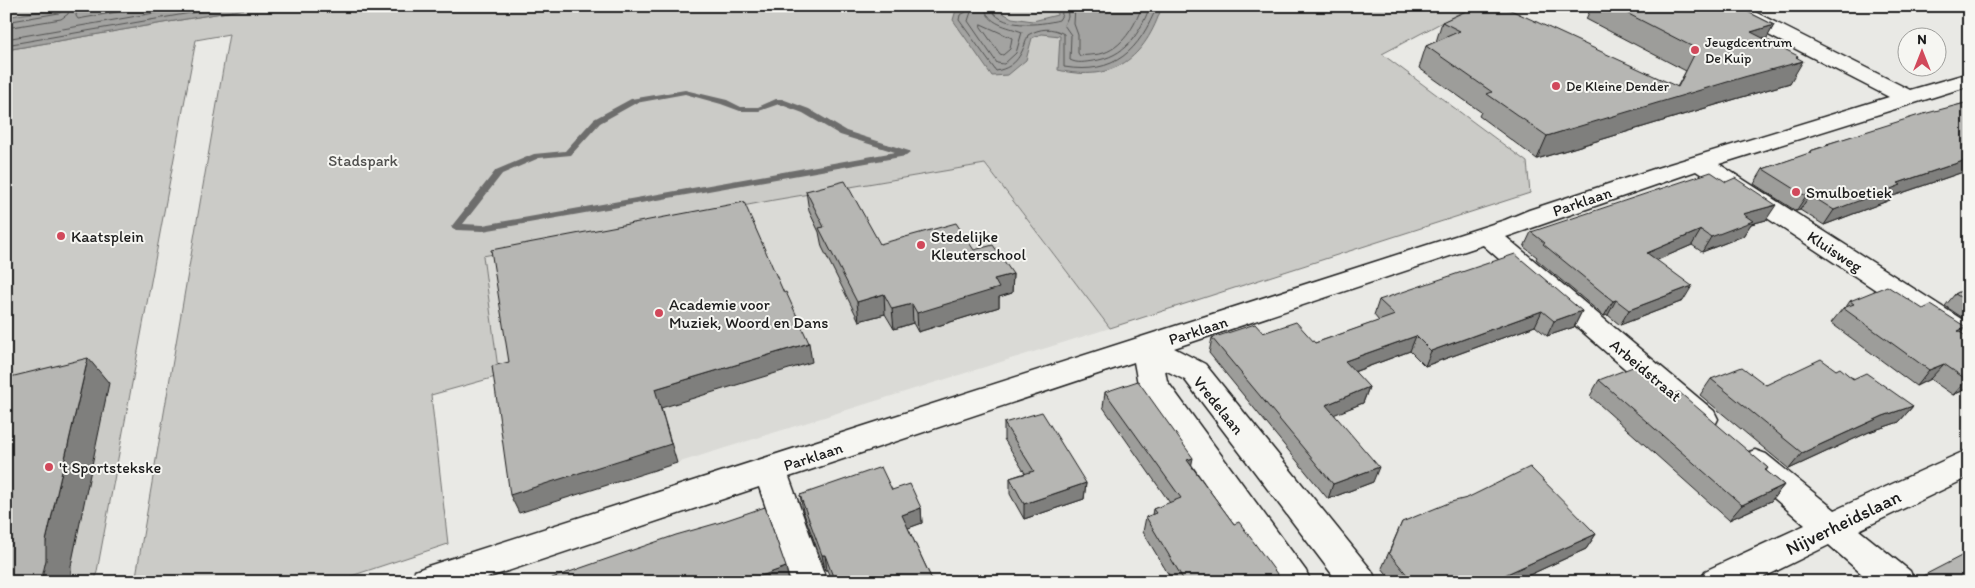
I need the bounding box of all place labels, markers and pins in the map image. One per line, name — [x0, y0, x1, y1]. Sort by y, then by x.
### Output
place label: Jeugdcentrum De Kuip — [1705, 34, 1793, 67]
marker: Jeugdcentrum De Kuip — [1689, 44, 1701, 56]
place label: De Kleine Dender — [1566, 78, 1670, 95]
marker: De Kleine Dender — [1550, 80, 1562, 92]
place label: Smulboetiek — [1806, 183, 1892, 202]
marker: Smulboetiek — [1790, 186, 1802, 198]
place label: Kaatsplein — [71, 227, 144, 246]
place label: Stedelijke Kleuterschool — [931, 227, 1026, 264]
marker: Kaatsplein — [55, 230, 67, 242]
marker: Stedelijke Kleuterschool — [915, 239, 927, 251]
place label: Academie voor Muziek, Woord en Dans — [669, 295, 828, 332]
marker: Academie voor Muziek, Woord en Dans — [653, 307, 665, 319]
place label: 't Sportstekske — [59, 458, 161, 477]
marker: 't Sportstekske — [43, 461, 55, 473]

